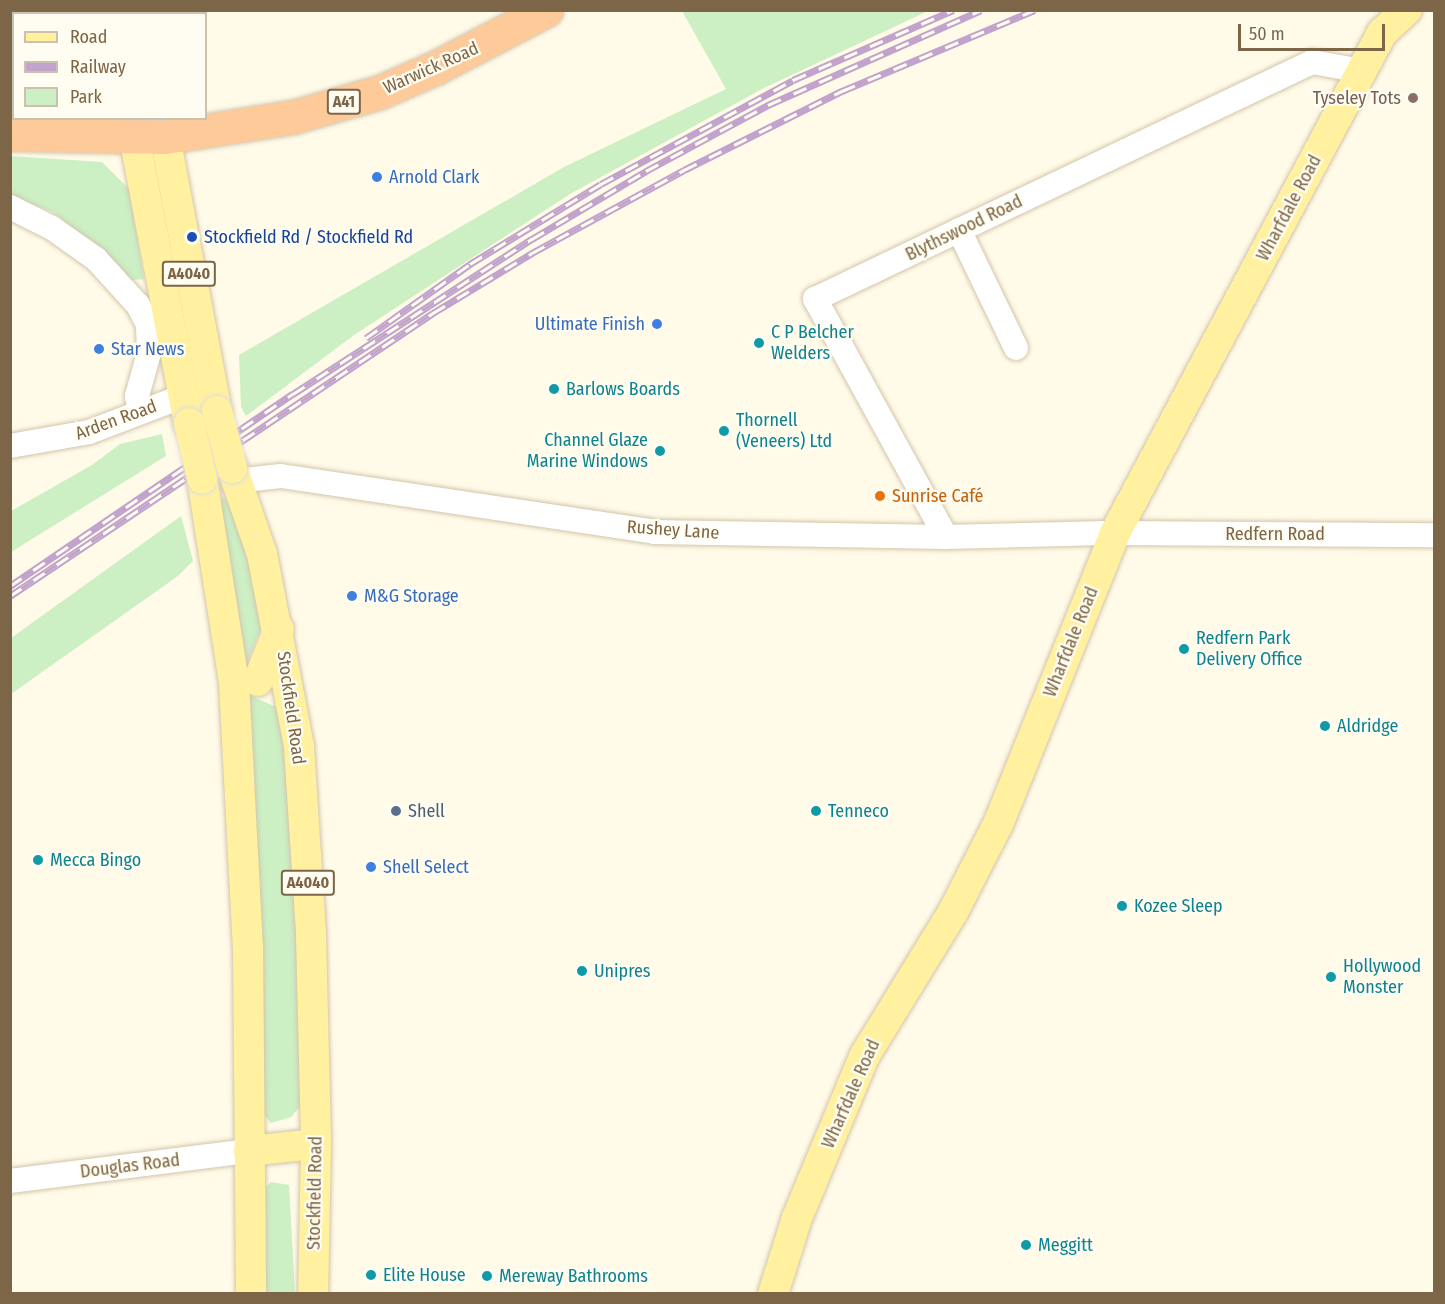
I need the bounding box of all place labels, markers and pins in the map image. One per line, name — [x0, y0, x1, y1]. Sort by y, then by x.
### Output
place label: Tyseley Tots — [1313, 87, 1401, 109]
marker: Tyseley Tots — [1406, 91, 1420, 105]
place label: Arnold Clark — [389, 166, 479, 188]
marker: Arnold Clark — [370, 170, 384, 184]
place label: Stockfield Rd / Stockfield Rd — [204, 226, 413, 248]
marker: Stockfield Rd / Stockfield Rd — [185, 230, 199, 244]
place label: Ultimate Finish — [535, 313, 645, 335]
marker: Ultimate Finish — [650, 317, 664, 331]
place label: C P Belcher Welders — [771, 322, 854, 364]
marker: C P Belcher Welders — [752, 336, 766, 350]
place label: Star News — [111, 338, 184, 360]
marker: Star News — [92, 342, 106, 356]
place label: Barlows Boards — [566, 378, 680, 400]
marker: Barlows Boards — [547, 382, 561, 396]
place label: Thornell (Veneers) Ltd — [736, 410, 832, 452]
marker: Thornell (Veneers) Ltd — [717, 424, 731, 438]
place label: Channel Glaze Marine Windows — [527, 430, 648, 472]
marker: Channel Glaze Marine Windows — [653, 444, 667, 458]
place label: Sunrise Café — [892, 485, 983, 507]
marker: Sunrise Café — [873, 489, 887, 503]
place label: M&G Storage — [364, 585, 459, 607]
marker: M&G Storage — [345, 589, 359, 603]
place label: Redfern Park Delivery Office — [1196, 628, 1302, 670]
marker: Redfern Park Delivery Office — [1177, 642, 1191, 656]
place label: Aldridge — [1337, 715, 1398, 737]
marker: Aldridge — [1318, 719, 1332, 733]
place label: Shell — [408, 800, 445, 822]
place label: Tenneco — [828, 800, 889, 822]
marker: Shell — [389, 804, 403, 818]
marker: Tenneco — [809, 804, 823, 818]
place label: Mecca Bingo — [50, 849, 141, 871]
marker: Mecca Bingo — [31, 853, 45, 867]
place label: Shell Select — [383, 856, 469, 878]
marker: Shell Select — [364, 860, 378, 874]
place label: Kozee Sleep — [1134, 895, 1223, 917]
marker: Kozee Sleep — [1115, 899, 1129, 913]
place label: Hollywood Monster — [1343, 956, 1421, 998]
place label: Unipres — [594, 960, 651, 982]
marker: Unipres — [575, 964, 589, 978]
marker: Hollywood Monster — [1324, 970, 1338, 984]
place label: Meggitt — [1038, 1234, 1093, 1256]
marker: Meggitt — [1019, 1238, 1033, 1252]
place label: Elite House — [383, 1264, 466, 1286]
place label: Mereway Bathrooms — [499, 1265, 648, 1287]
marker: Elite House — [364, 1268, 378, 1282]
marker: Mereway Bathrooms — [480, 1269, 494, 1283]

